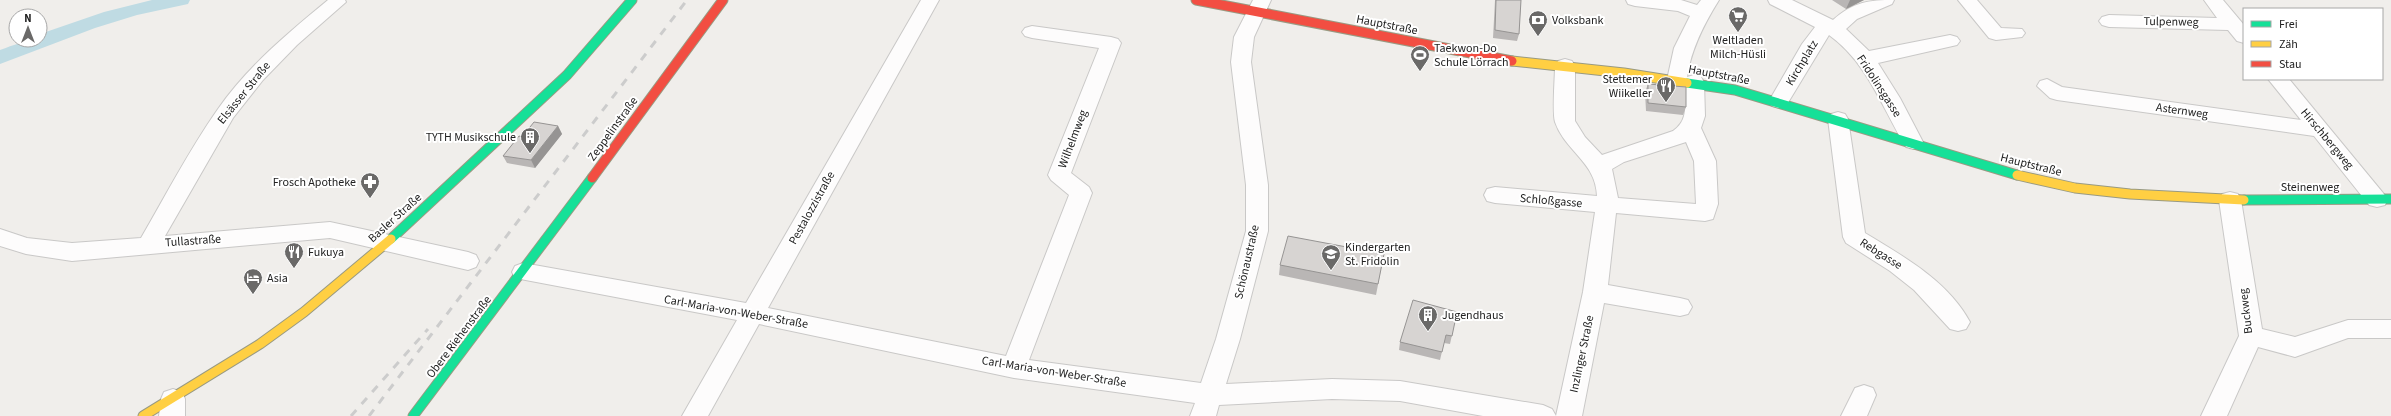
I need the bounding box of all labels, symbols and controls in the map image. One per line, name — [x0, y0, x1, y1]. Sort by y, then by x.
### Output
supermarket icon: Weltladen Milch-Hüsli — [1727, 5, 1749, 33]
north arrow — [8, 8, 48, 48]
legend — [2243, 8, 2383, 80]
bank icon: Volksbank — [1527, 9, 1549, 37]
text: N — [24, 11, 32, 26]
street label: Hauptstraße — [1355, 11, 1419, 39]
place label: Volksbank — [1552, 12, 1604, 29]
street label: Tulpenweg — [2143, 13, 2199, 31]
text: Frei — [2279, 16, 2298, 33]
place label: Weltladen Milch-Hüsli — [1710, 32, 1766, 63]
text: Zäh — [2279, 36, 2298, 53]
street label: Kirchplatz — [1782, 37, 1822, 89]
place label: Taekwon-Do Schule Lörrach — [1434, 40, 1509, 71]
sports icon: Taekwon-Do Schule Lörrach — [1409, 44, 1431, 72]
street label: Fridolinsgasse — [1852, 51, 1906, 121]
text: Stau — [2279, 56, 2302, 73]
street label: Elsässer Straße — [213, 58, 275, 128]
street label: Hauptstraße — [1687, 61, 1751, 89]
place label: Stettemer Wiikeller — [1602, 71, 1653, 102]
restaurant icon: Stettemer Wiikeller — [1655, 75, 1677, 103]
street label: Zeppelinstraße — [584, 93, 642, 165]
street label: Asternweg — [2155, 99, 2209, 123]
street label: Hirschbergweg — [2296, 105, 2358, 173]
street label: Wilhelmweg — [1054, 107, 1092, 171]
building icon: TYTH Musikschule — [519, 126, 541, 154]
place label: TYTH Musikschule — [426, 129, 516, 146]
street label: Hauptstraße — [1999, 149, 2063, 181]
street label: Pestalozzistraße — [785, 168, 839, 248]
pharmacy icon: Frosch Apotheke — [359, 171, 381, 199]
place label: Frosch Apotheke — [273, 174, 356, 191]
street label: Steinenweg — [2281, 179, 2339, 196]
street label: Basler Straße — [365, 189, 425, 247]
street label: Schloßgasse — [1519, 190, 1583, 212]
street label: Schönaustraße — [1230, 223, 1264, 301]
street label: Tullastraße — [164, 231, 222, 251]
street label: Rebgasse — [1856, 234, 1906, 274]
place label: Kindergarten St. Fridolin — [1345, 239, 1411, 270]
restaurant icon: Fukuya — [283, 241, 305, 269]
school or university icon: Kindergarten St. Fridolin — [1320, 243, 1342, 271]
place label: Fukuya — [308, 244, 344, 261]
hotel icon: Asia — [242, 267, 264, 295]
place label: Asia — [267, 270, 288, 287]
street label: Buckweg — [2235, 287, 2257, 335]
street label: Carl-Maria-von-Weber-Straße — [663, 291, 809, 333]
street label: Obere Riehenstraße — [422, 292, 496, 382]
building icon: Jugendhaus — [1417, 304, 1439, 332]
place label: Jugendhaus — [1442, 307, 1503, 324]
street label: Inzlinger Straße — [1565, 314, 1599, 394]
street label: Carl-Maria-von-Weber-Straße — [981, 352, 1127, 392]

